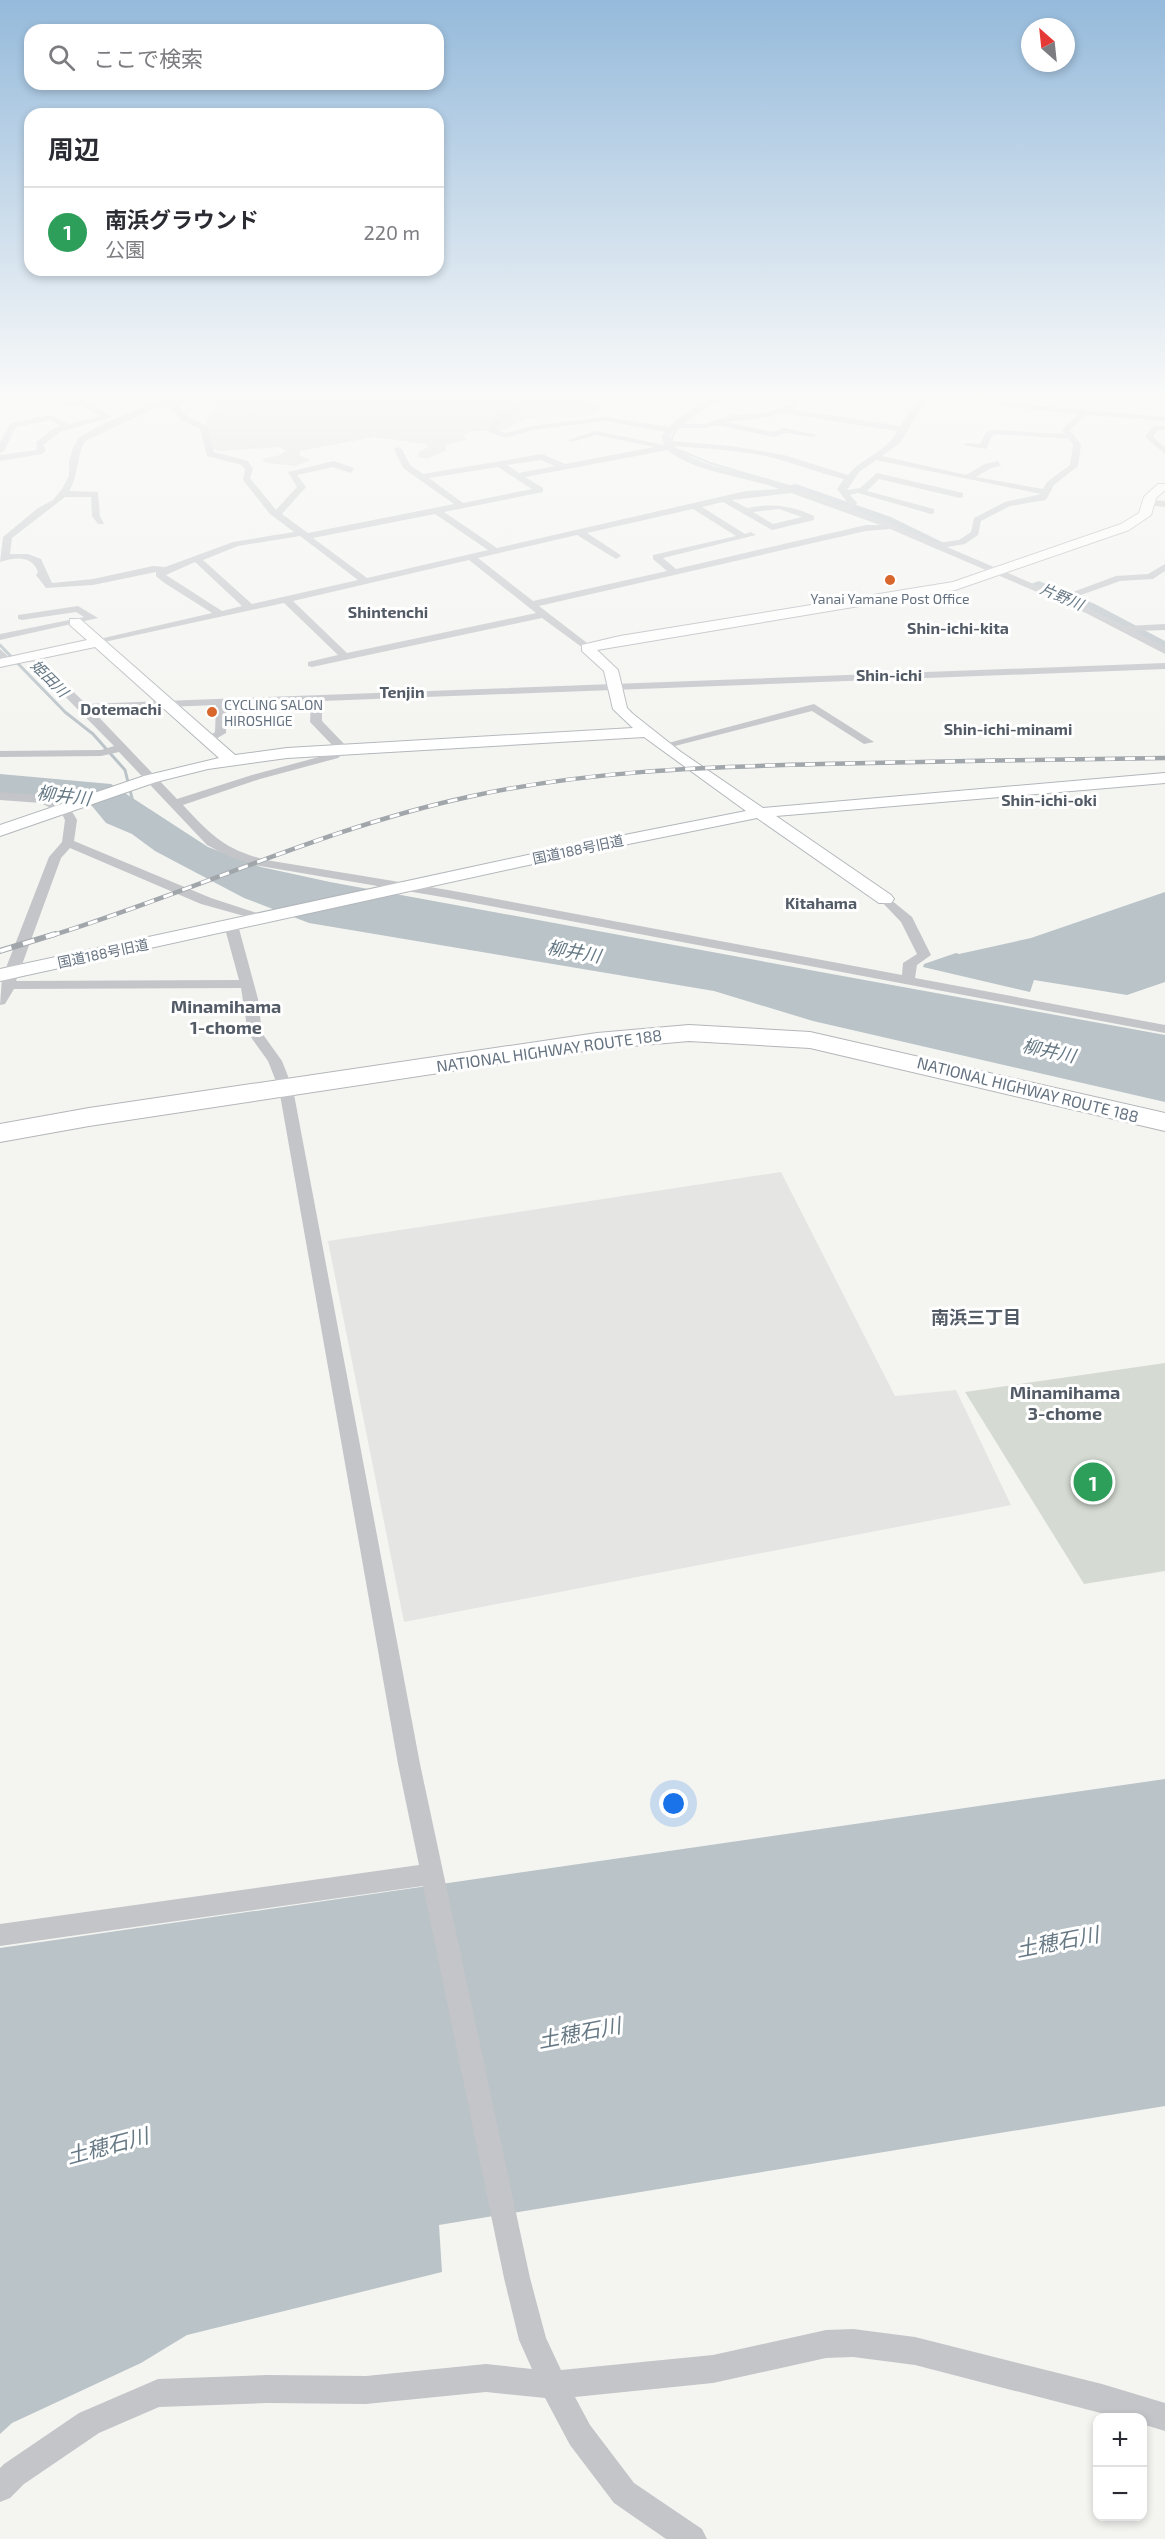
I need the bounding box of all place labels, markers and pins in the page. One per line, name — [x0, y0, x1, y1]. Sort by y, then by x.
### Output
marker: Yanai Yamane Post Office — [883, 573, 897, 587]
place label: Yanai Yamane Post Office — [811, 590, 969, 607]
place label: CYCLING SALON HIROSHIGE — [224, 696, 323, 729]
marker: CYCLING SALON HIROSHIGE — [205, 705, 219, 719]
pin: 1 — [1074, 1460, 1112, 1504]

